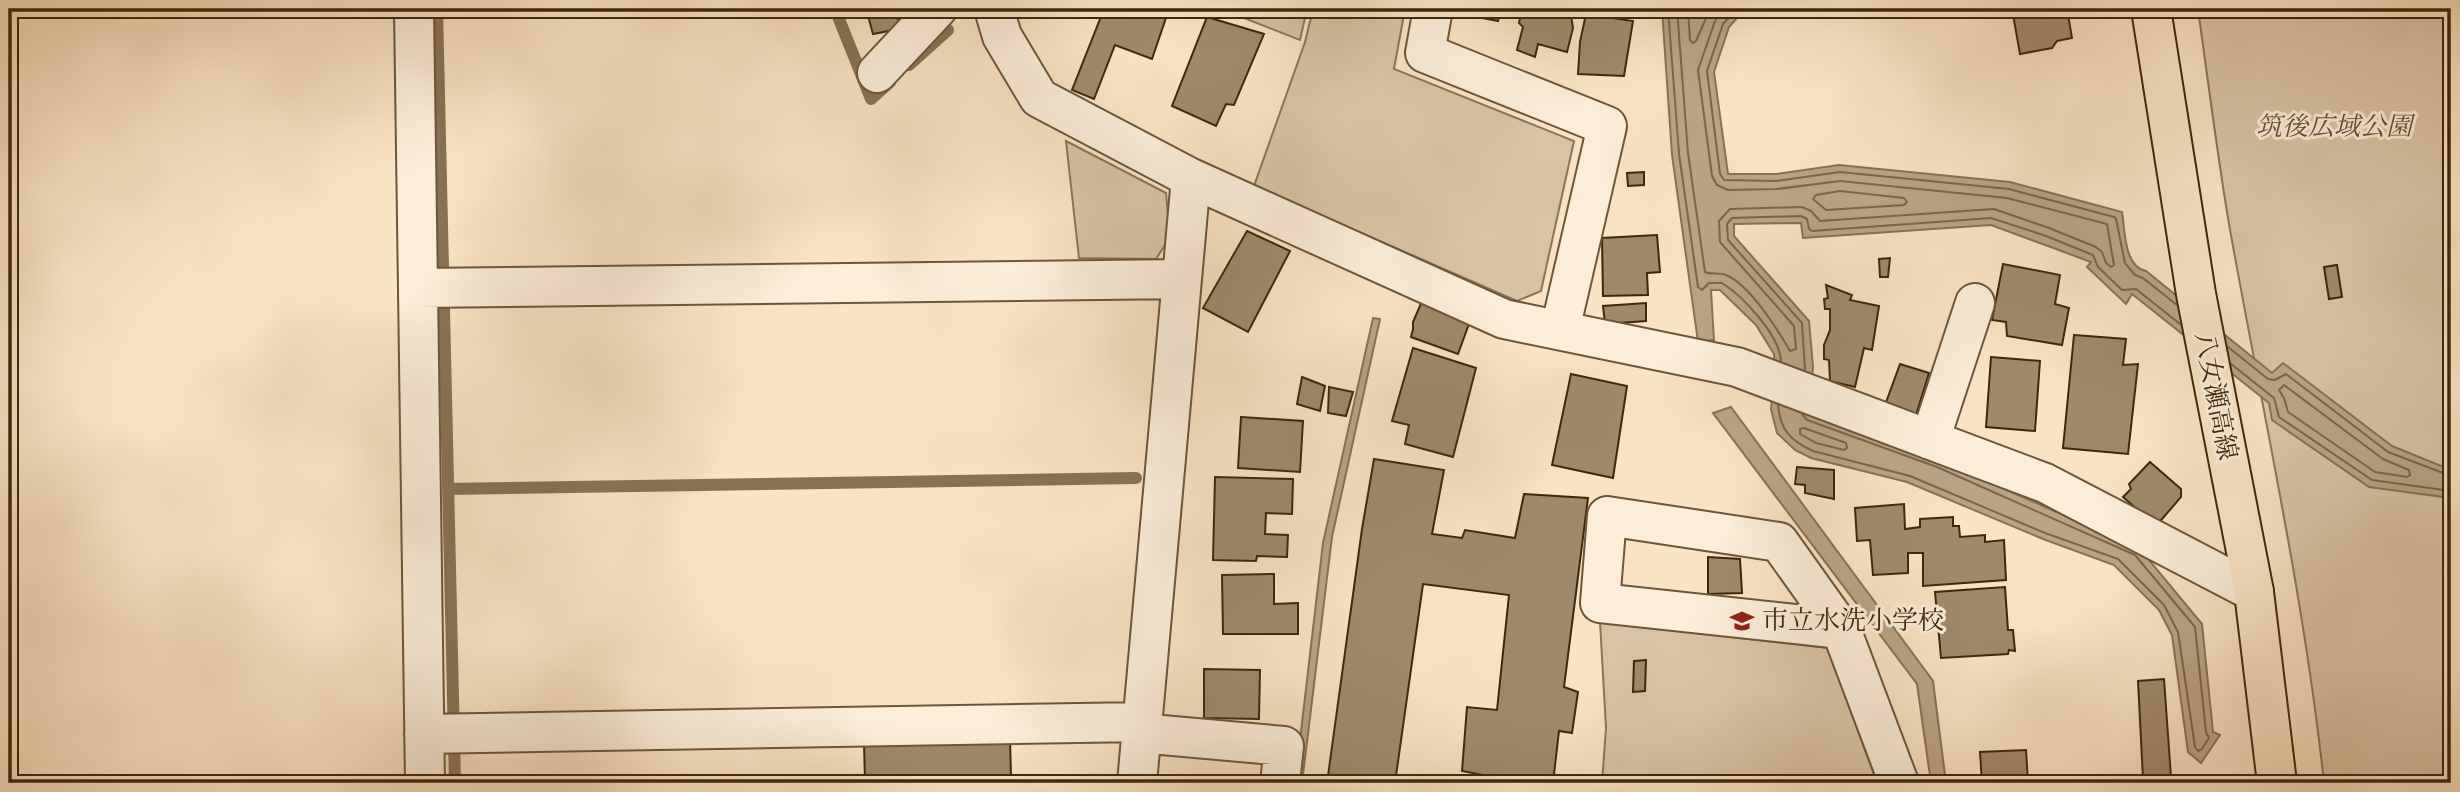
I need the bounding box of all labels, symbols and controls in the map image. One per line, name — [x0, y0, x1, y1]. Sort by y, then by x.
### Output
park label: 筑後広域公園 — [2256, 111, 2416, 144]
street label: 八女瀬高線 — [2186, 329, 2244, 463]
place label: 市立水洗小学校 — [1762, 605, 1944, 638]
school or university icon: 市立水洗小学校 — [1728, 607, 1756, 635]

